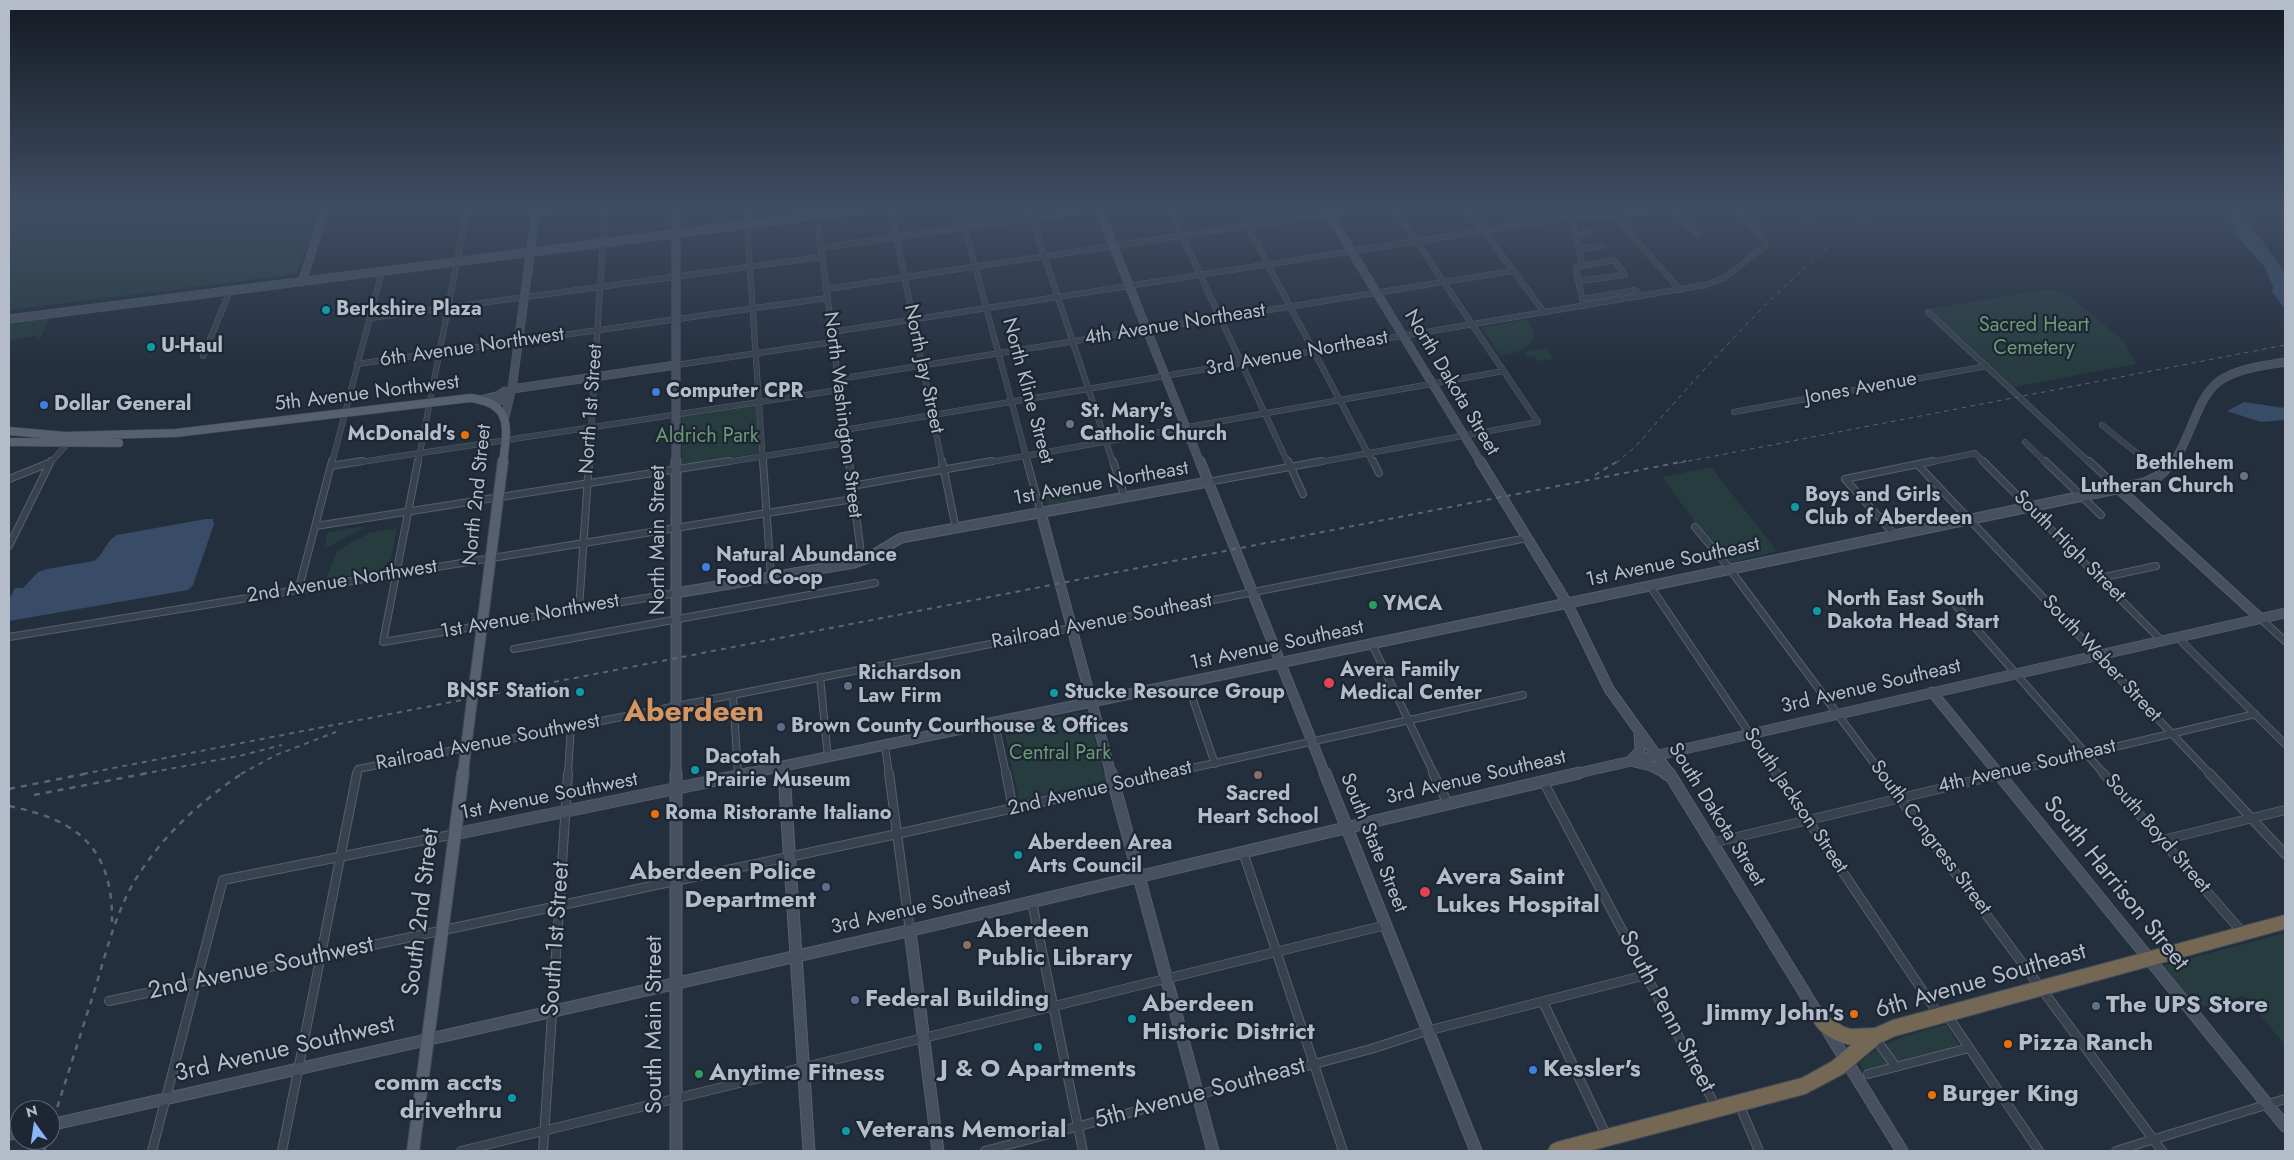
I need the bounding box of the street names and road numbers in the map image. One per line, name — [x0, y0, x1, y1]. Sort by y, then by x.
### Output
street label: 4th Avenue Northeast — [1083, 299, 1267, 351]
street label: North Jay Street — [898, 302, 948, 436]
street label: North Dakota Street — [1398, 306, 1504, 460]
street label: North Washington Street — [817, 311, 867, 519]
street label: North Kline Street — [996, 315, 1058, 467]
street label: 6th Avenue Northwest — [378, 323, 566, 373]
street label: 3rd Avenue Northeast — [1204, 326, 1390, 382]
street label: North 1st Street — [575, 343, 609, 475]
street label: Jones Avenue — [1803, 367, 1919, 411]
street label: 5th Avenue Northwest — [273, 371, 461, 417]
street label: North 2nd Street — [459, 423, 497, 567]
street label: 1st Avenue Northeast — [1012, 457, 1190, 511]
street label: North Main Street — [647, 465, 671, 615]
street label: South High Street — [2008, 486, 2130, 608]
street label: 1st Avenue Southeast — [1584, 533, 1762, 593]
street label: 2nd Avenue Northwest — [245, 555, 439, 609]
street label: 1st Avenue Northwest — [439, 589, 621, 645]
street label: Railroad Avenue Southeast — [990, 589, 1214, 655]
street label: South Weber Street — [2036, 591, 2166, 727]
street label: 1st Avenue Southeast — [1188, 616, 1366, 676]
street label: 3rd Avenue Southeast — [1779, 655, 1963, 719]
street label: Railroad Avenue Southwest — [374, 710, 602, 776]
street label: South Jackson Street — [1738, 724, 1852, 878]
street label: 4th Avenue Southeast — [1936, 735, 2118, 799]
street label: South Dakota Street — [1662, 739, 1770, 891]
street label: 3rd Avenue Southeast — [1384, 746, 1568, 810]
street label: 2nd Avenue Southeast — [1006, 756, 1194, 822]
street label: South Congress Street — [1864, 756, 1996, 920]
street label: 1st Avenue Southwest — [458, 768, 640, 826]
street label: South State Street — [1334, 770, 1412, 916]
street label: South Boyd Street — [2099, 770, 2215, 898]
street label: South Harrison Street — [2036, 791, 2194, 977]
street label: South 2nd Street — [397, 826, 447, 998]
street label: South 1st Street — [537, 861, 577, 1017]
street label: 3rd Avenue Southeast — [829, 876, 1013, 940]
street label: South Penn Street — [1611, 926, 1721, 1098]
street label: 2nd Avenue Southwest — [146, 931, 376, 1007]
street label: South Main Street — [641, 936, 669, 1114]
street label: 6th Avenue Southeast — [1872, 938, 2090, 1026]
street label: 3rd Avenue Southwest — [172, 1011, 398, 1089]
street label: 5th Avenue Southeast — [1091, 1052, 1309, 1136]

